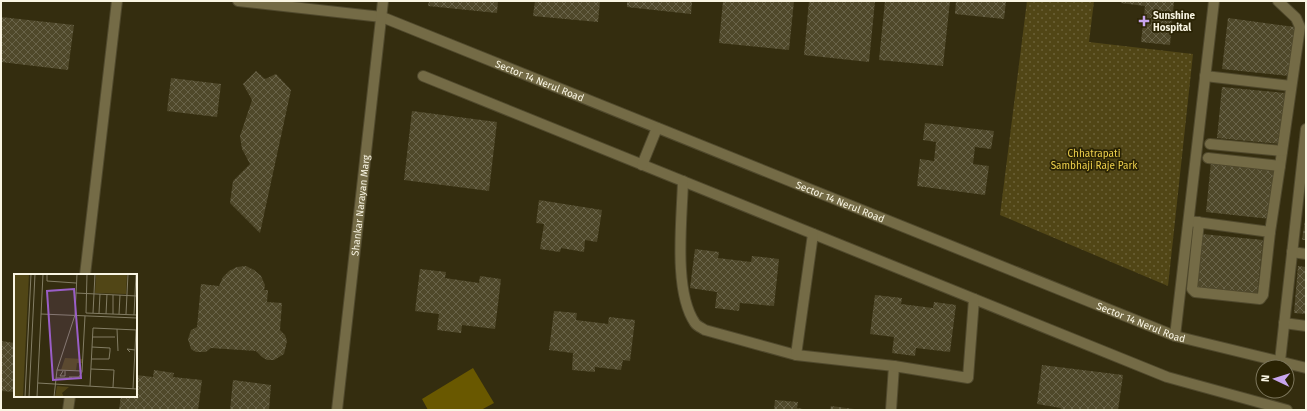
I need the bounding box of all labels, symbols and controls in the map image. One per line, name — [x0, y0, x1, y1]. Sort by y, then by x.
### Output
place label: Sunshine Hospital — [1153, 10, 1195, 34]
marker: Sunshine Hospital — [1138, 15, 1150, 27]
street label: Sector 14 Nerul Road — [493, 58, 586, 105]
park label: Chhatrapati Sambhaji Raje Park — [1051, 148, 1138, 172]
street label: Shankar Narayan Marg — [349, 153, 373, 257]
street label: Sector 14 Nerul Road — [794, 179, 886, 226]
inset map — [14, 274, 137, 397]
street label: Sector 14 Nerul Road — [1095, 300, 1187, 345]
north arrow — [1255, 359, 1295, 399]
text: N — [1259, 374, 1272, 382]

